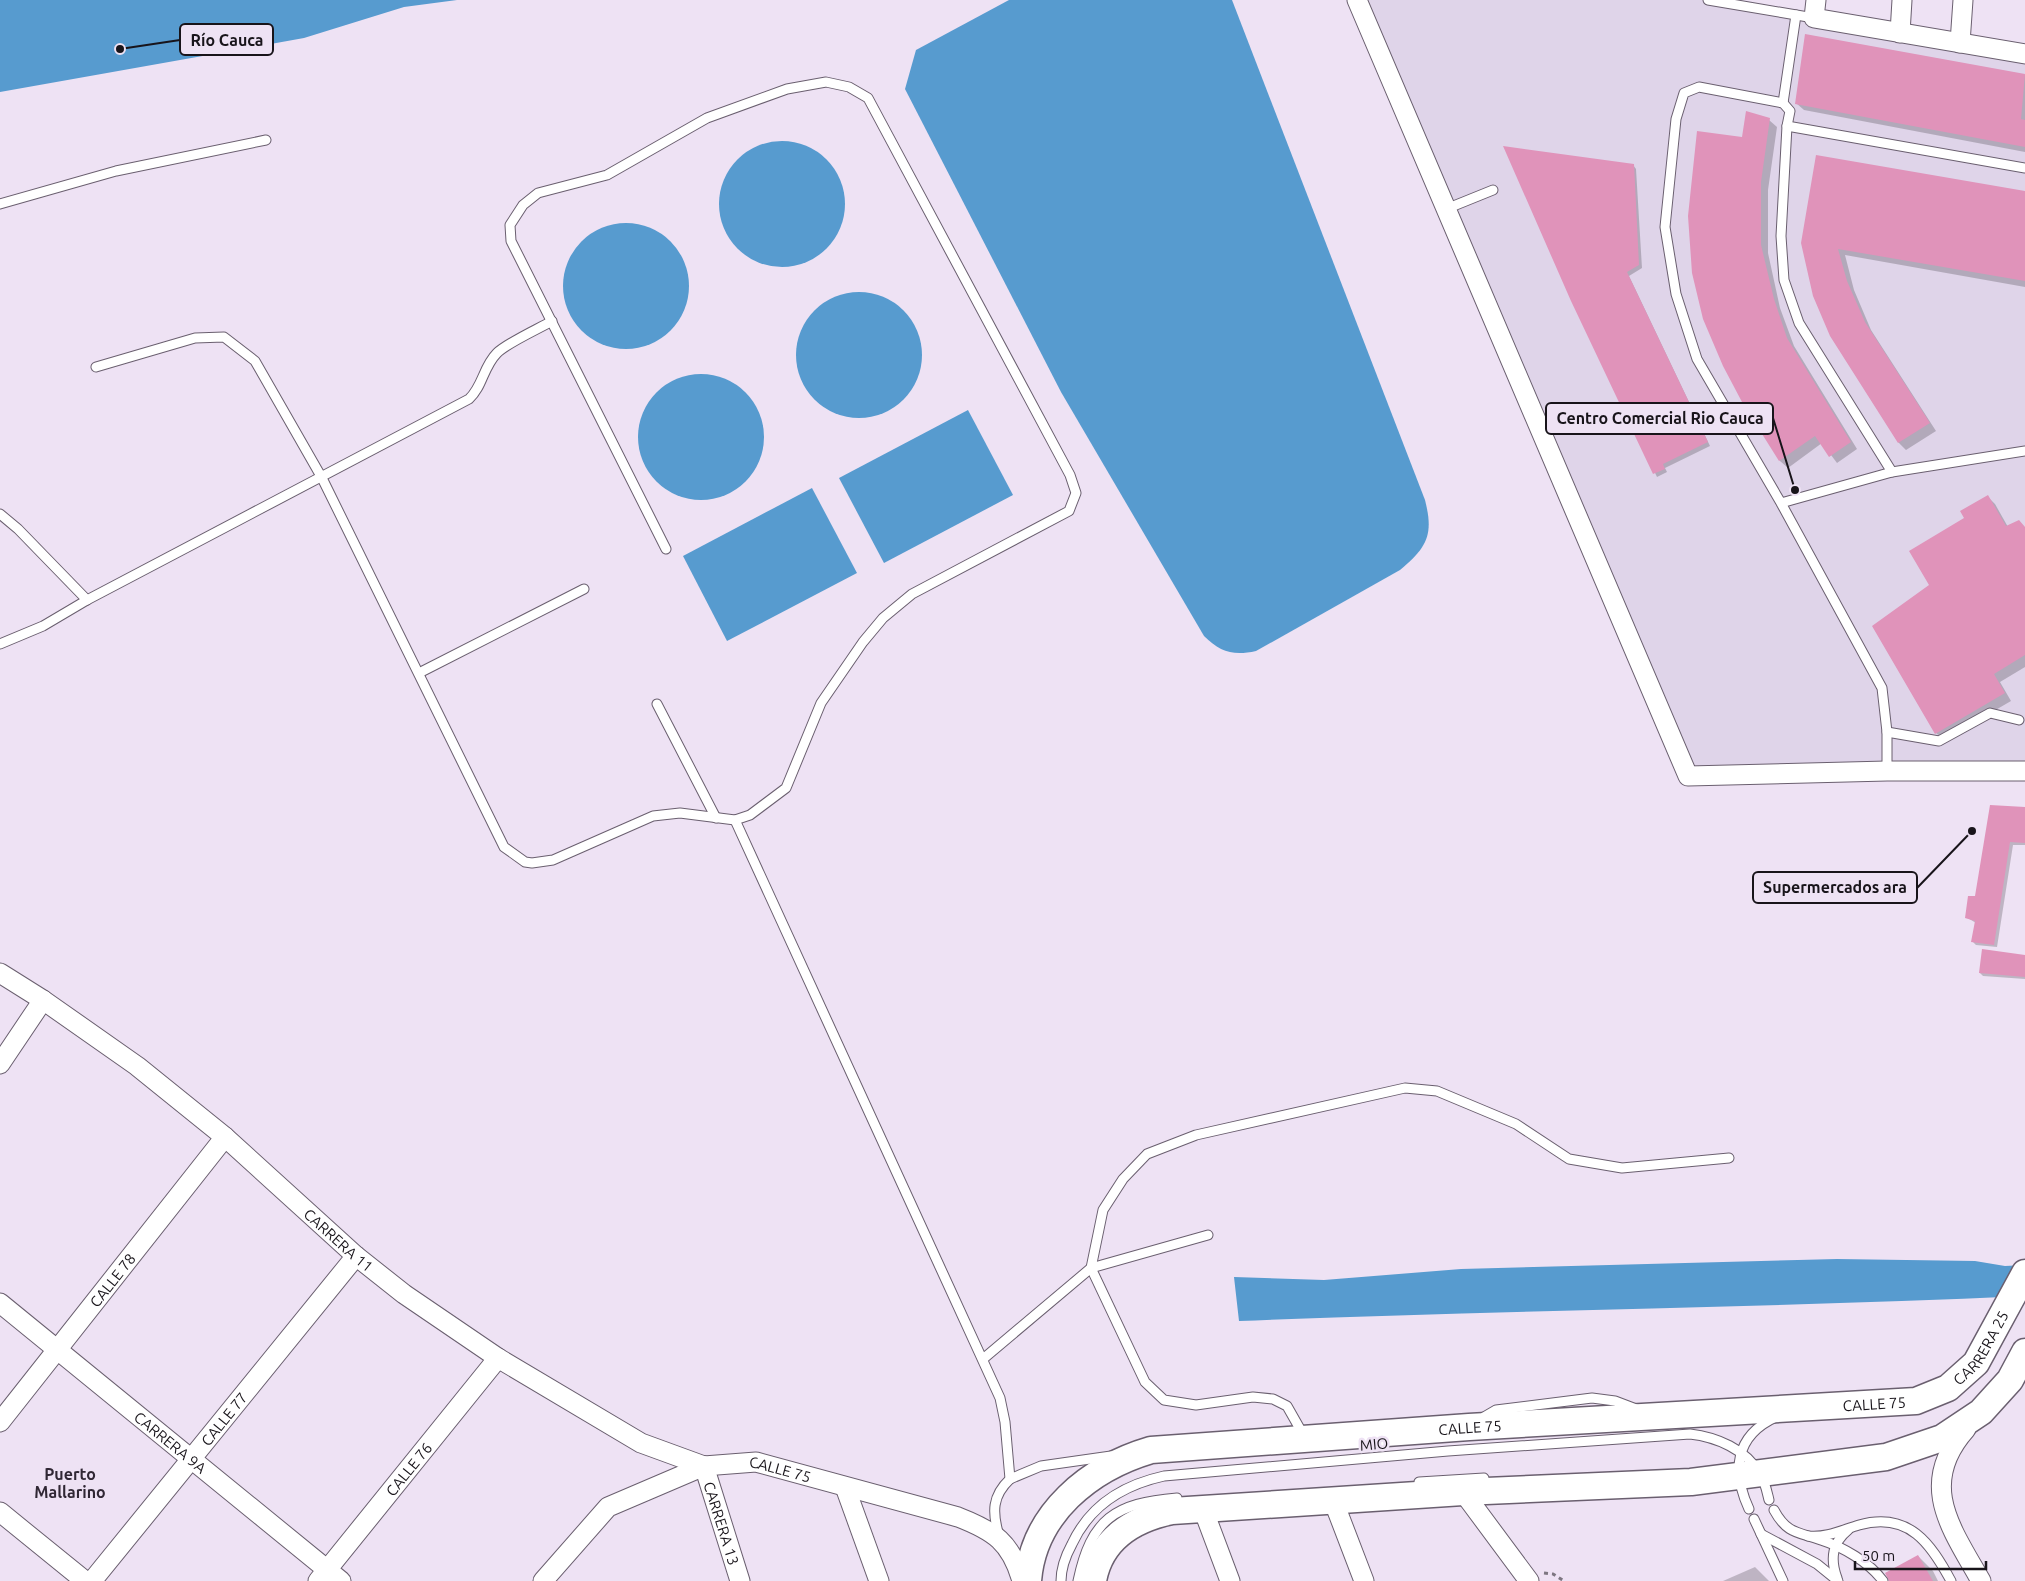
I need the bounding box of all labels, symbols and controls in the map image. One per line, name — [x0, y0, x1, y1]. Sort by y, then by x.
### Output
callout: Río Cauca — [180, 24, 273, 55]
text: Río Cauca — [191, 31, 264, 49]
callout: Centro Comercial Rio Cauca — [1546, 403, 1773, 434]
text: Centro Comercial Rio Cauca — [1556, 409, 1764, 427]
callout: Supermercados ara — [1753, 872, 1917, 903]
text: Supermercados ara — [1763, 878, 1907, 896]
street label: CARRERA 11 — [301, 1205, 377, 1275]
street label: CALLE 78 — [86, 1250, 138, 1310]
street label: CARRERA 25 — [1949, 1308, 2011, 1388]
street label: CALLE 77 — [197, 1389, 250, 1449]
street label: CALLE 75 — [1842, 1393, 1906, 1414]
street label: CARRERA 9A — [131, 1408, 210, 1476]
street label: CALLE 75 — [1438, 1417, 1502, 1438]
street label: MIO — [1359, 1434, 1389, 1454]
street label: CALLE 76 — [382, 1439, 435, 1499]
street label: CALLE 75 — [749, 1453, 813, 1485]
district label: Puerto Mallarino — [34, 1465, 106, 1501]
street label: CARRERA 13 — [701, 1479, 743, 1567]
scale bar — [1855, 1538, 1986, 1570]
text: 50 m — [1862, 1547, 1895, 1564]

